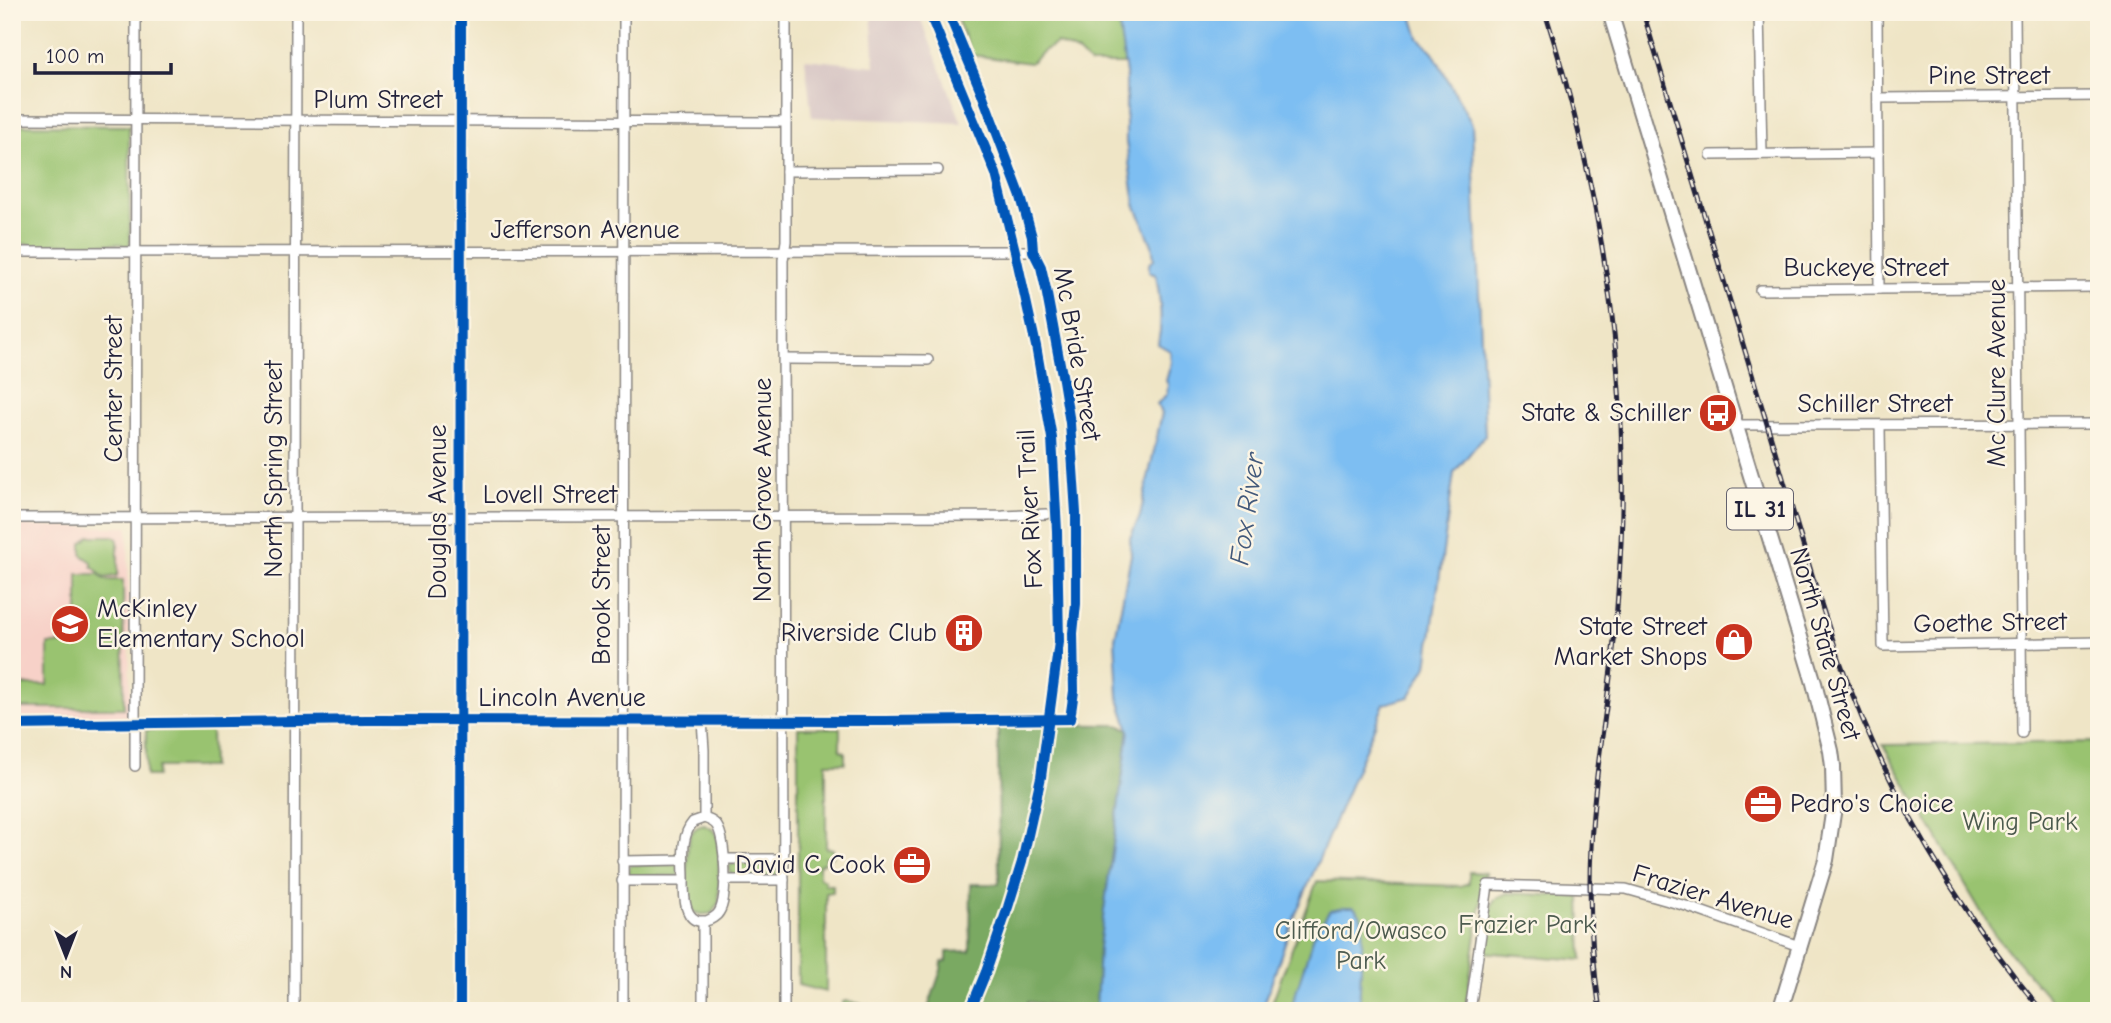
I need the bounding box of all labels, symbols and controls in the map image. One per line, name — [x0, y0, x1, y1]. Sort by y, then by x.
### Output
scale bar — [35, 32, 172, 76]
text: 100 m — [46, 44, 104, 68]
street label: Pine Street — [1928, 61, 2051, 91]
street label: Plum Street — [314, 85, 444, 115]
street label: Jefferson Avenue — [490, 215, 680, 245]
street label: Buckeye Street — [1783, 253, 1950, 283]
street label: Mc Bride Street — [1047, 265, 1107, 445]
street label: Mc Clure Avenue — [1982, 279, 2012, 467]
street label: Center Street — [99, 314, 129, 463]
street label: North Spring Street — [259, 359, 289, 578]
street label: North Grove Avenue — [748, 378, 778, 602]
street label: Schiller Street — [1797, 389, 1954, 419]
bus stop icon: State & Schiller — [1697, 392, 1739, 434]
place label: State & Schiller — [1521, 398, 1692, 428]
street label: Douglas Avenue — [423, 425, 453, 599]
street label: Fox River Trail — [1011, 428, 1049, 590]
water label: Fox River — [1223, 449, 1271, 567]
street label: Lovell Street — [483, 480, 619, 510]
road number: IL 31 — [1727, 488, 1793, 530]
street label: Brook Street — [587, 524, 617, 665]
street label: North State Street — [1783, 544, 1867, 745]
place label: McKinley Elementary School — [97, 594, 305, 654]
school or university icon: McKinley Elementary School — [49, 603, 91, 645]
street label: Goethe Street — [1913, 607, 2069, 639]
building icon: Riverside Club — [943, 612, 985, 654]
place label: State Street Market Shops — [1554, 612, 1709, 672]
place label: Riverside Club — [781, 618, 937, 648]
shop icon: State Street Market Shops — [1713, 621, 1755, 663]
street label: Lincoln Avenue — [478, 683, 646, 713]
office icon: Pedro's Choice — [1742, 783, 1784, 825]
place label: Pedro's Choice — [1790, 789, 1954, 819]
park label: Wing Park — [1962, 807, 2078, 837]
office icon: David C Cook — [891, 844, 933, 886]
place label: David C Cook — [735, 850, 885, 880]
street label: Frazier Avenue — [1629, 858, 1797, 936]
park label: Frazier Park — [1458, 910, 1596, 940]
park label: Clifford/Owasco Park — [1275, 916, 1447, 976]
north arrow — [32, 922, 102, 992]
text: N — [60, 961, 72, 983]

